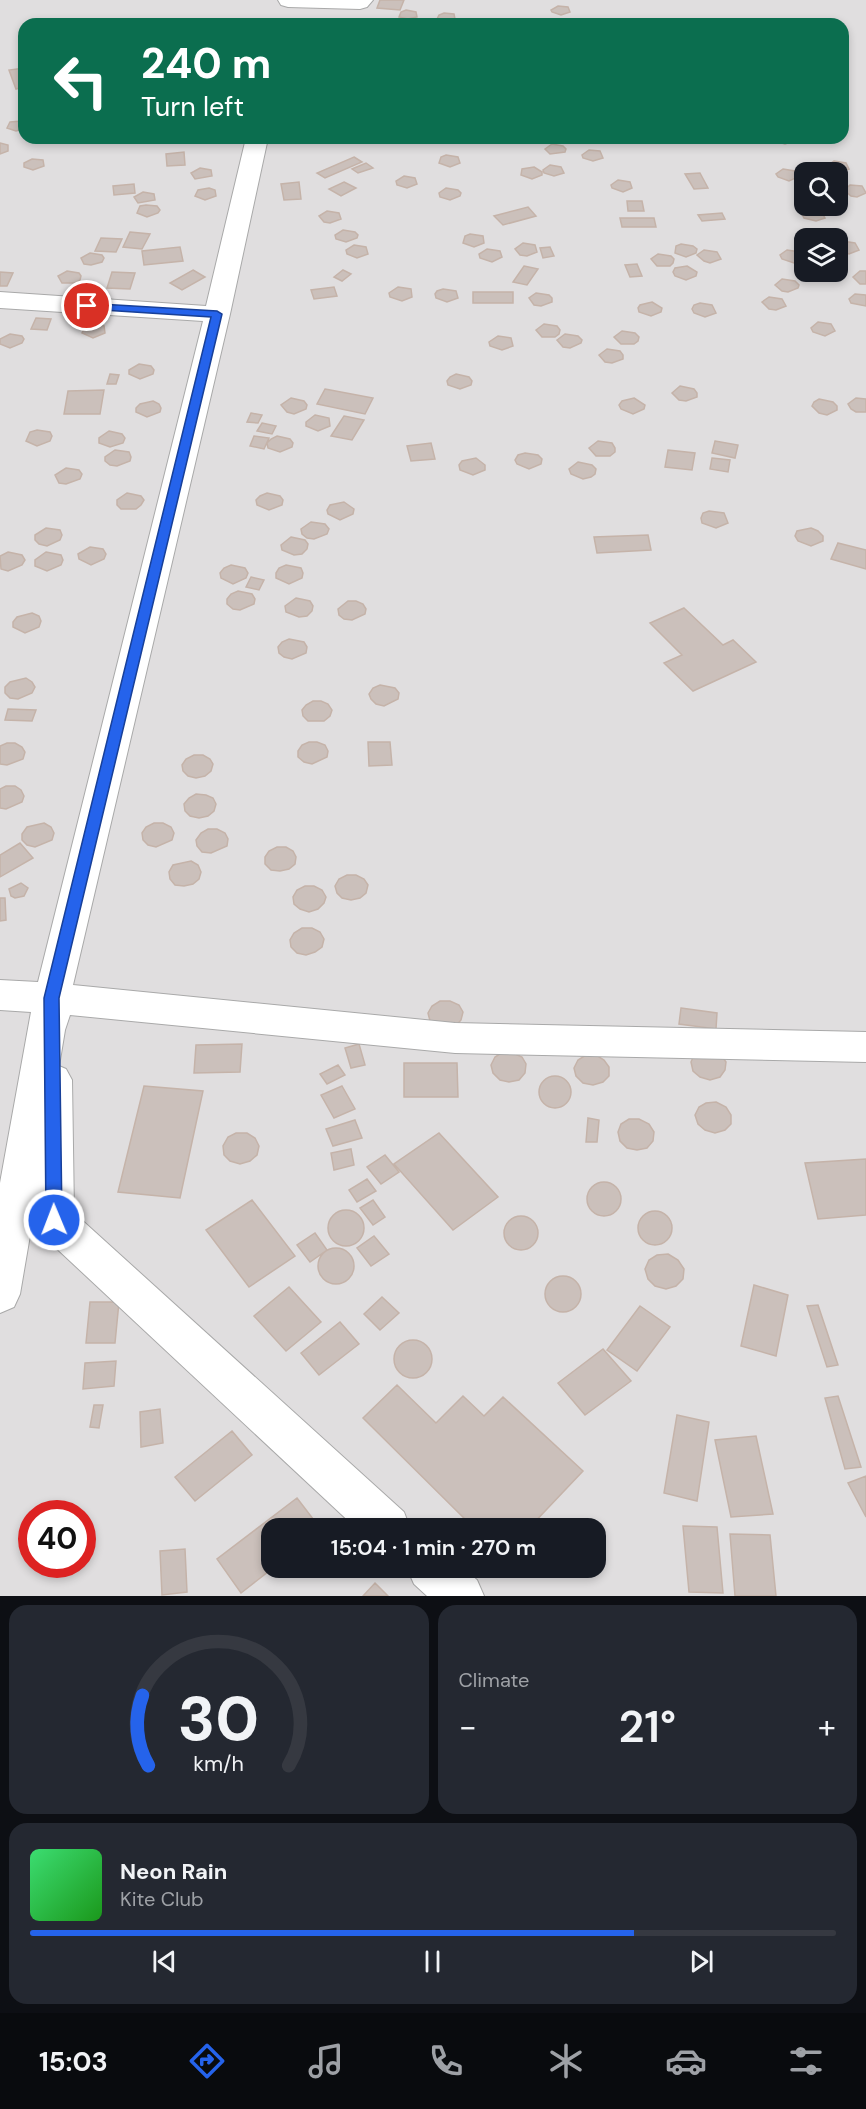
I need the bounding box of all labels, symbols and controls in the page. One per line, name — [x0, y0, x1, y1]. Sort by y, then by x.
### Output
text: 240 m — [141, 36, 271, 91]
icon: left — [42, 42, 120, 120]
text: Turn left — [141, 89, 244, 124]
map controls — [794, 162, 848, 282]
button: search — [794, 162, 848, 216]
button: layers — [794, 228, 848, 282]
pin — [61, 280, 112, 331]
icon: arrive — [70, 289, 103, 322]
position arrow — [22, 1188, 86, 1252]
speed limit sign: 40 — [18, 1500, 96, 1578]
text: 15:04 · 1 min · 270 m — [331, 1533, 536, 1562]
text: Climate — [459, 1667, 529, 1693]
text: 30 — [178, 1678, 260, 1759]
text: 21° — [618, 1697, 676, 1756]
text: − — [459, 1705, 477, 1748]
text: + — [818, 1705, 836, 1748]
text: km/h — [193, 1751, 244, 1779]
text: Neon Rain — [120, 1857, 227, 1886]
text: Kite Club — [120, 1886, 204, 1912]
icon: previous — [148, 1945, 181, 1978]
icon: pause — [416, 1945, 449, 1978]
icon: next — [685, 1945, 718, 1978]
icon: directions — [186, 2040, 228, 2082]
icon: music — [305, 2040, 347, 2082]
icon: phone — [425, 2040, 467, 2082]
icon: climate — [545, 2040, 587, 2082]
icon: car — [665, 2040, 707, 2082]
icon: filters — [785, 2040, 827, 2082]
text: 15:03 — [39, 2044, 108, 2079]

